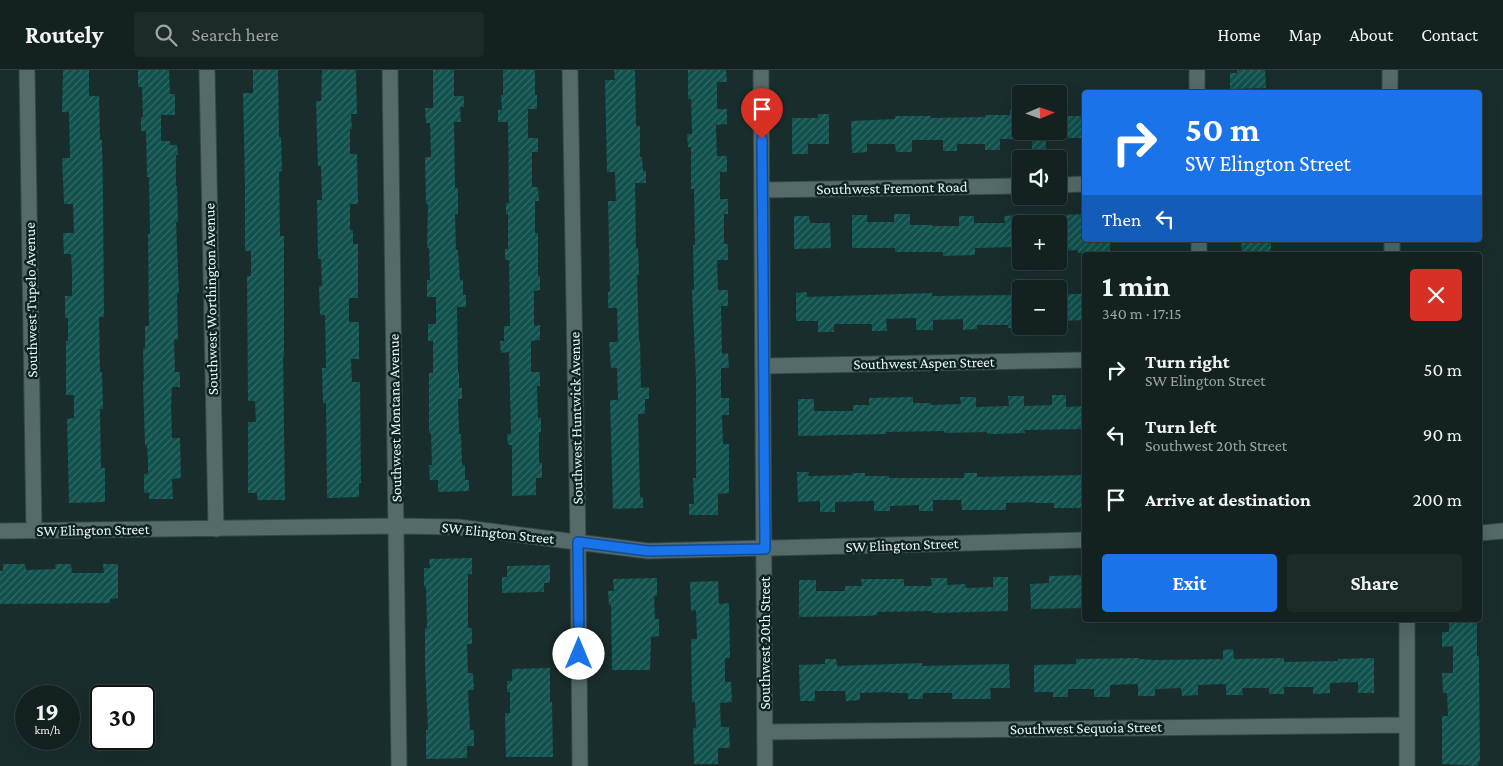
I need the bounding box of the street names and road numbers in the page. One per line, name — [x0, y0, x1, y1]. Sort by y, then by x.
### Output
street label: Southwest Fremont Road — [816, 179, 968, 197]
street label: Southwest Worthington Avenue — [201, 202, 222, 395]
street label: Southwest Tupelo Avenue — [22, 222, 41, 378]
street label: Southwest Huntwick Avenue — [566, 331, 586, 504]
street label: Southwest Montana Avenue — [386, 333, 404, 502]
street label: Southwest Aspen Street — [853, 354, 996, 373]
street label: SW Elington Street — [441, 519, 556, 548]
street label: SW Elington Street — [36, 521, 151, 540]
street label: SW Elington Street — [845, 535, 960, 556]
street label: Southwest 20th Street — [757, 575, 773, 710]
street label: Southwest Sequoia Street — [1010, 719, 1163, 738]

